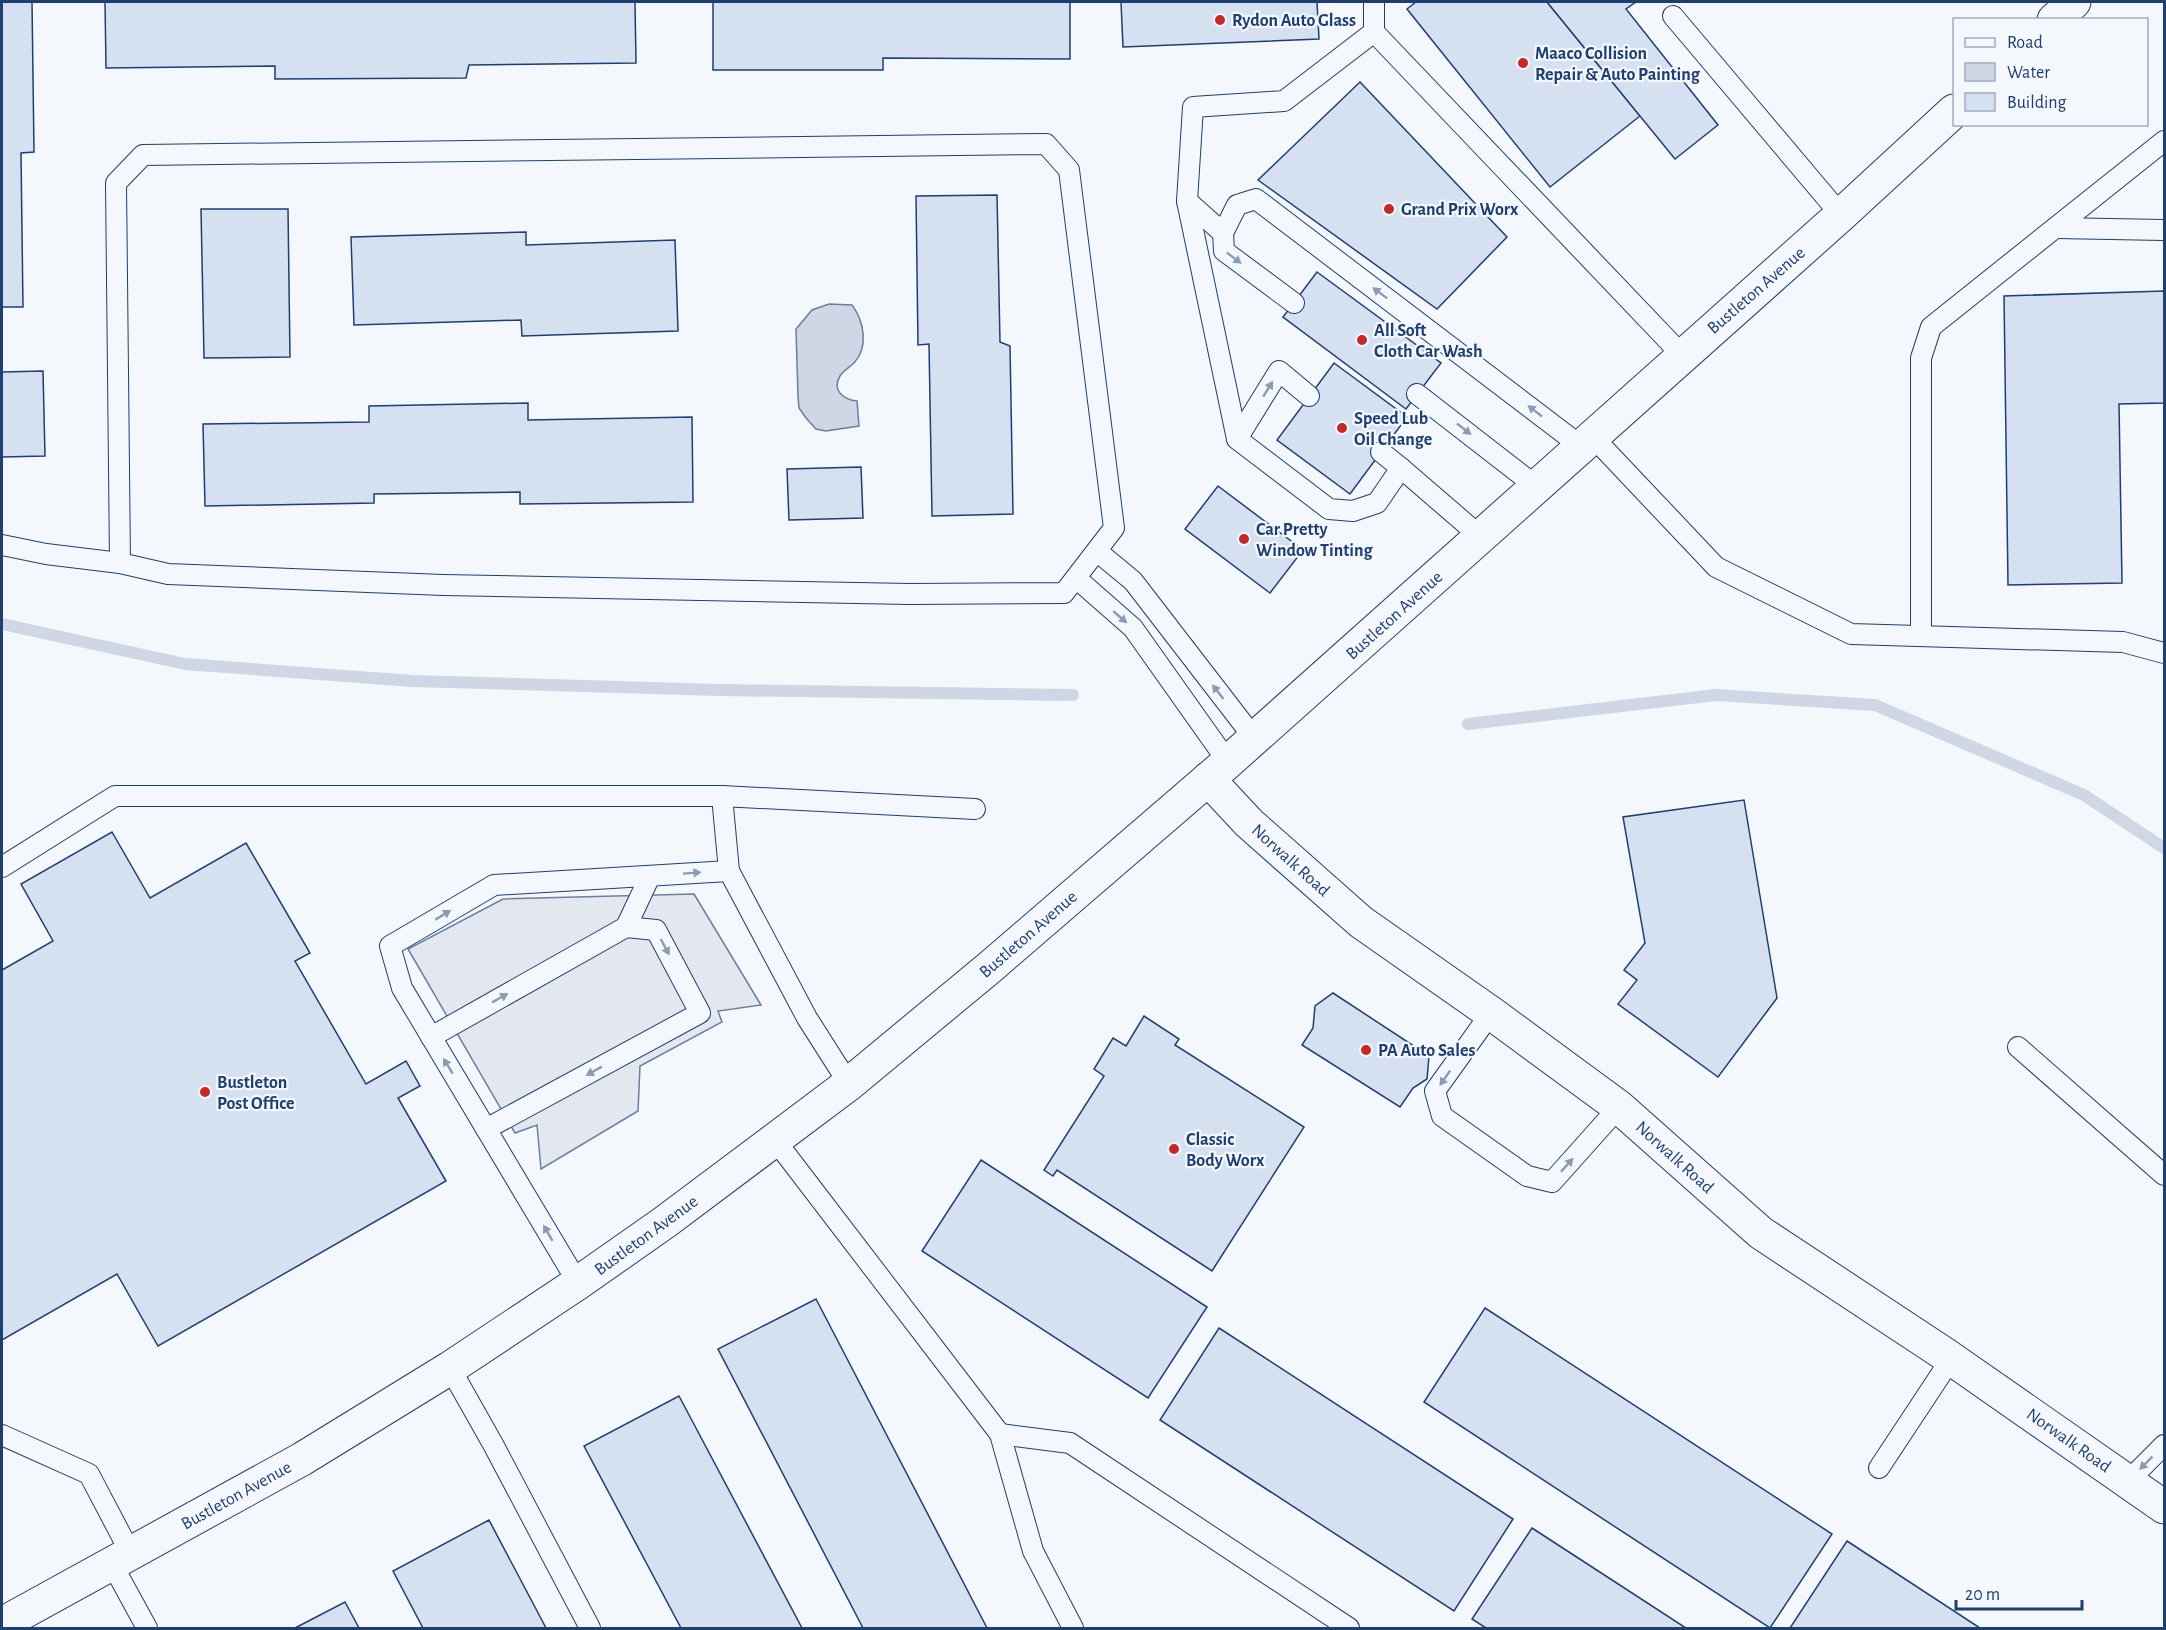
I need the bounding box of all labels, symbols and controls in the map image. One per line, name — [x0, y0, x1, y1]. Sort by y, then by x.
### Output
place label: Rydon Auto Glass — [1232, 12, 1356, 30]
marker: Rydon Auto Glass — [1213, 13, 1227, 27]
legend — [1953, 18, 2148, 126]
text: Road — [2007, 34, 2043, 52]
place label: Maaco Collision Repair & Auto Painting — [1535, 45, 1701, 84]
marker: Maaco Collision Repair & Auto Painting — [1516, 56, 1530, 70]
text: Water — [2007, 64, 2050, 82]
text: Building — [2007, 94, 2067, 112]
place label: Grand Prix Worx — [1401, 201, 1519, 219]
marker: Grand Prix Worx — [1382, 202, 1396, 216]
street label: Bustleton Avenue — [1704, 244, 1809, 338]
one-way arrow — [1226, 251, 1241, 263]
one-way arrow — [1372, 287, 1388, 299]
place label: All Soft Cloth Car Wash — [1374, 322, 1483, 361]
marker: All Soft Cloth Car Wash — [1355, 333, 1369, 347]
one-way arrow — [1262, 381, 1273, 397]
one-way arrow — [1528, 405, 1544, 417]
place label: Speed Lub Oil Change — [1354, 410, 1432, 449]
marker: Speed Lub Oil Change — [1335, 421, 1349, 435]
one-way arrow — [1456, 423, 1472, 436]
place label: Car Pretty Window Tinting — [1256, 521, 1373, 560]
marker: Car Pretty Window Tinting — [1237, 532, 1251, 546]
street label: Bustleton Avenue — [1343, 568, 1446, 664]
one-way arrow — [1112, 610, 1127, 624]
one-way arrow — [1212, 684, 1225, 700]
street label: Norwalk Road — [1248, 821, 1333, 900]
one-way arrow — [683, 869, 702, 878]
street label: Bustleton Avenue — [976, 888, 1081, 982]
one-way arrow — [435, 910, 452, 920]
one-way arrow — [660, 939, 670, 956]
one-way arrow — [492, 993, 509, 1003]
place label: PA Auto Sales — [1378, 1042, 1475, 1060]
marker: PA Auto Sales — [1359, 1043, 1373, 1057]
one-way arrow — [442, 1058, 453, 1074]
one-way arrow — [585, 1066, 602, 1076]
one-way arrow — [1439, 1069, 1451, 1085]
place label: Bustleton Post Office — [217, 1074, 295, 1113]
marker: Bustleton Post Office — [198, 1085, 212, 1099]
street label: Norwalk Road — [1632, 1118, 1717, 1197]
place label: Classic Body Worx — [1186, 1131, 1265, 1170]
marker: Classic Body Worx — [1167, 1142, 1181, 1156]
one-way arrow — [1560, 1157, 1574, 1172]
street label: Bustleton Avenue — [592, 1192, 702, 1279]
one-way arrow — [543, 1225, 554, 1241]
street label: Norwalk Road — [2023, 1405, 2114, 1476]
one-way arrow — [2140, 1456, 2154, 1470]
street label: Bustleton Avenue — [178, 1458, 295, 1534]
scale bar — [1956, 1573, 2082, 1611]
text: 20 m — [1965, 1586, 2000, 1604]

